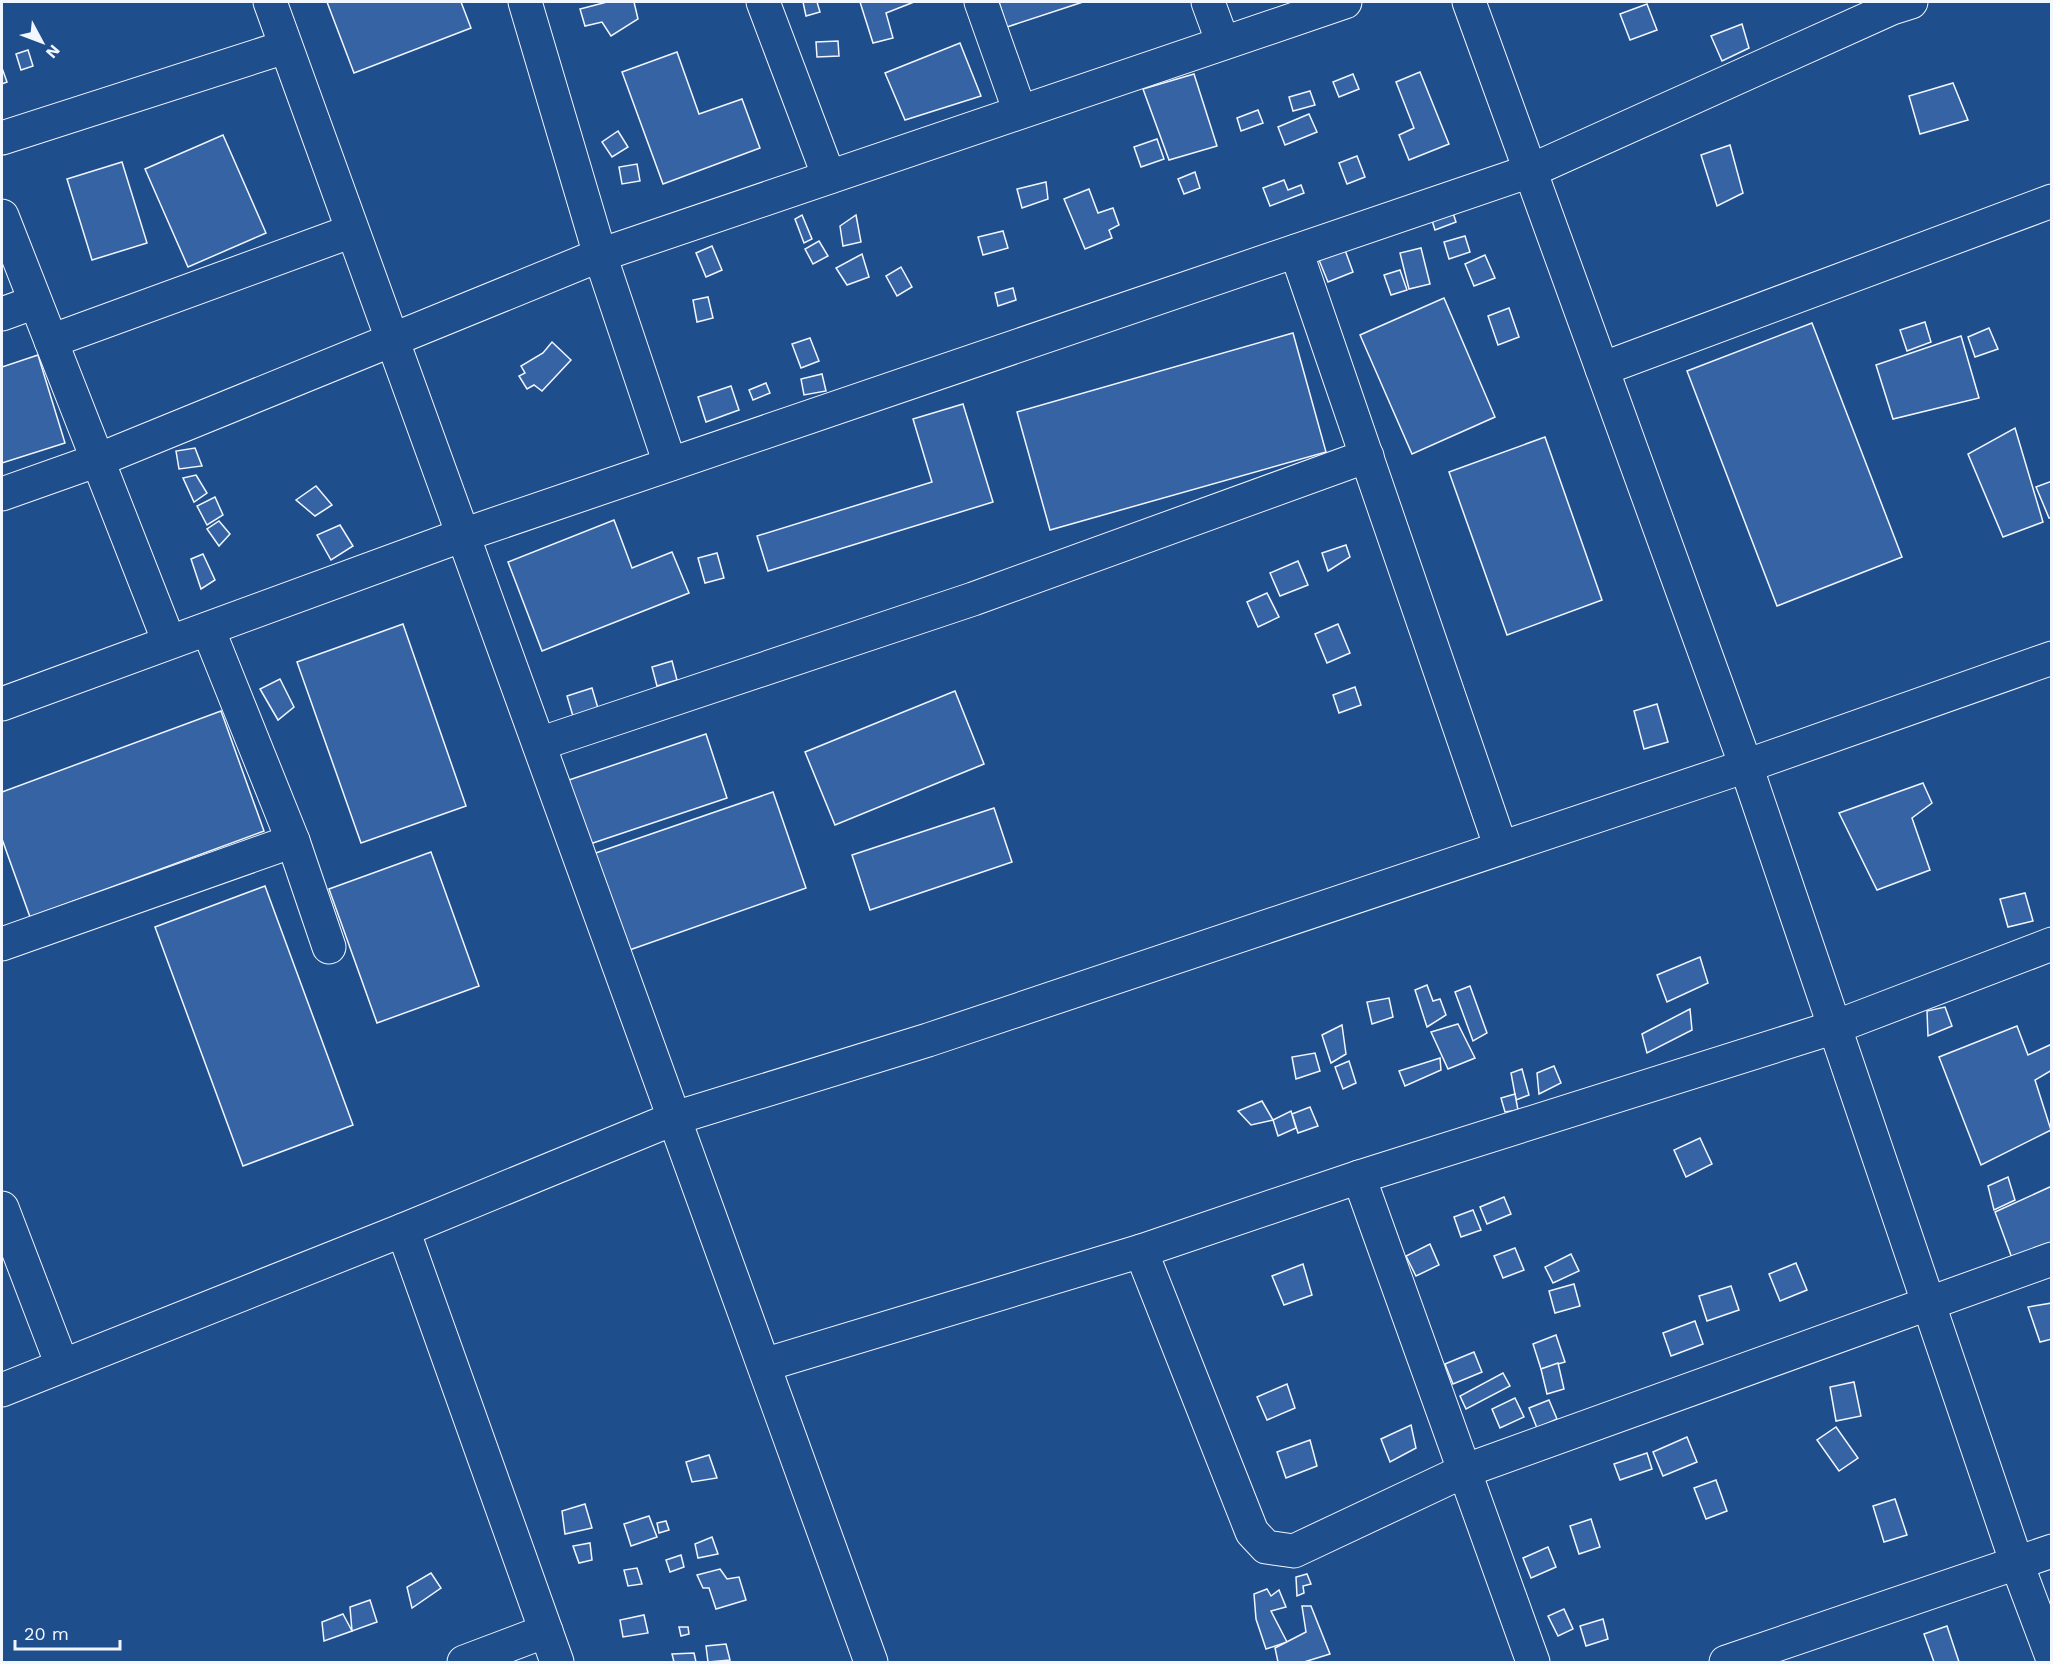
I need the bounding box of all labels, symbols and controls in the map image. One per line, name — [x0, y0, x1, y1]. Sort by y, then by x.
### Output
north arrow — [12, 12, 72, 72]
text: N — [42, 41, 64, 62]
scale bar — [15, 1613, 120, 1651]
text: 20 m — [24, 1623, 69, 1644]

